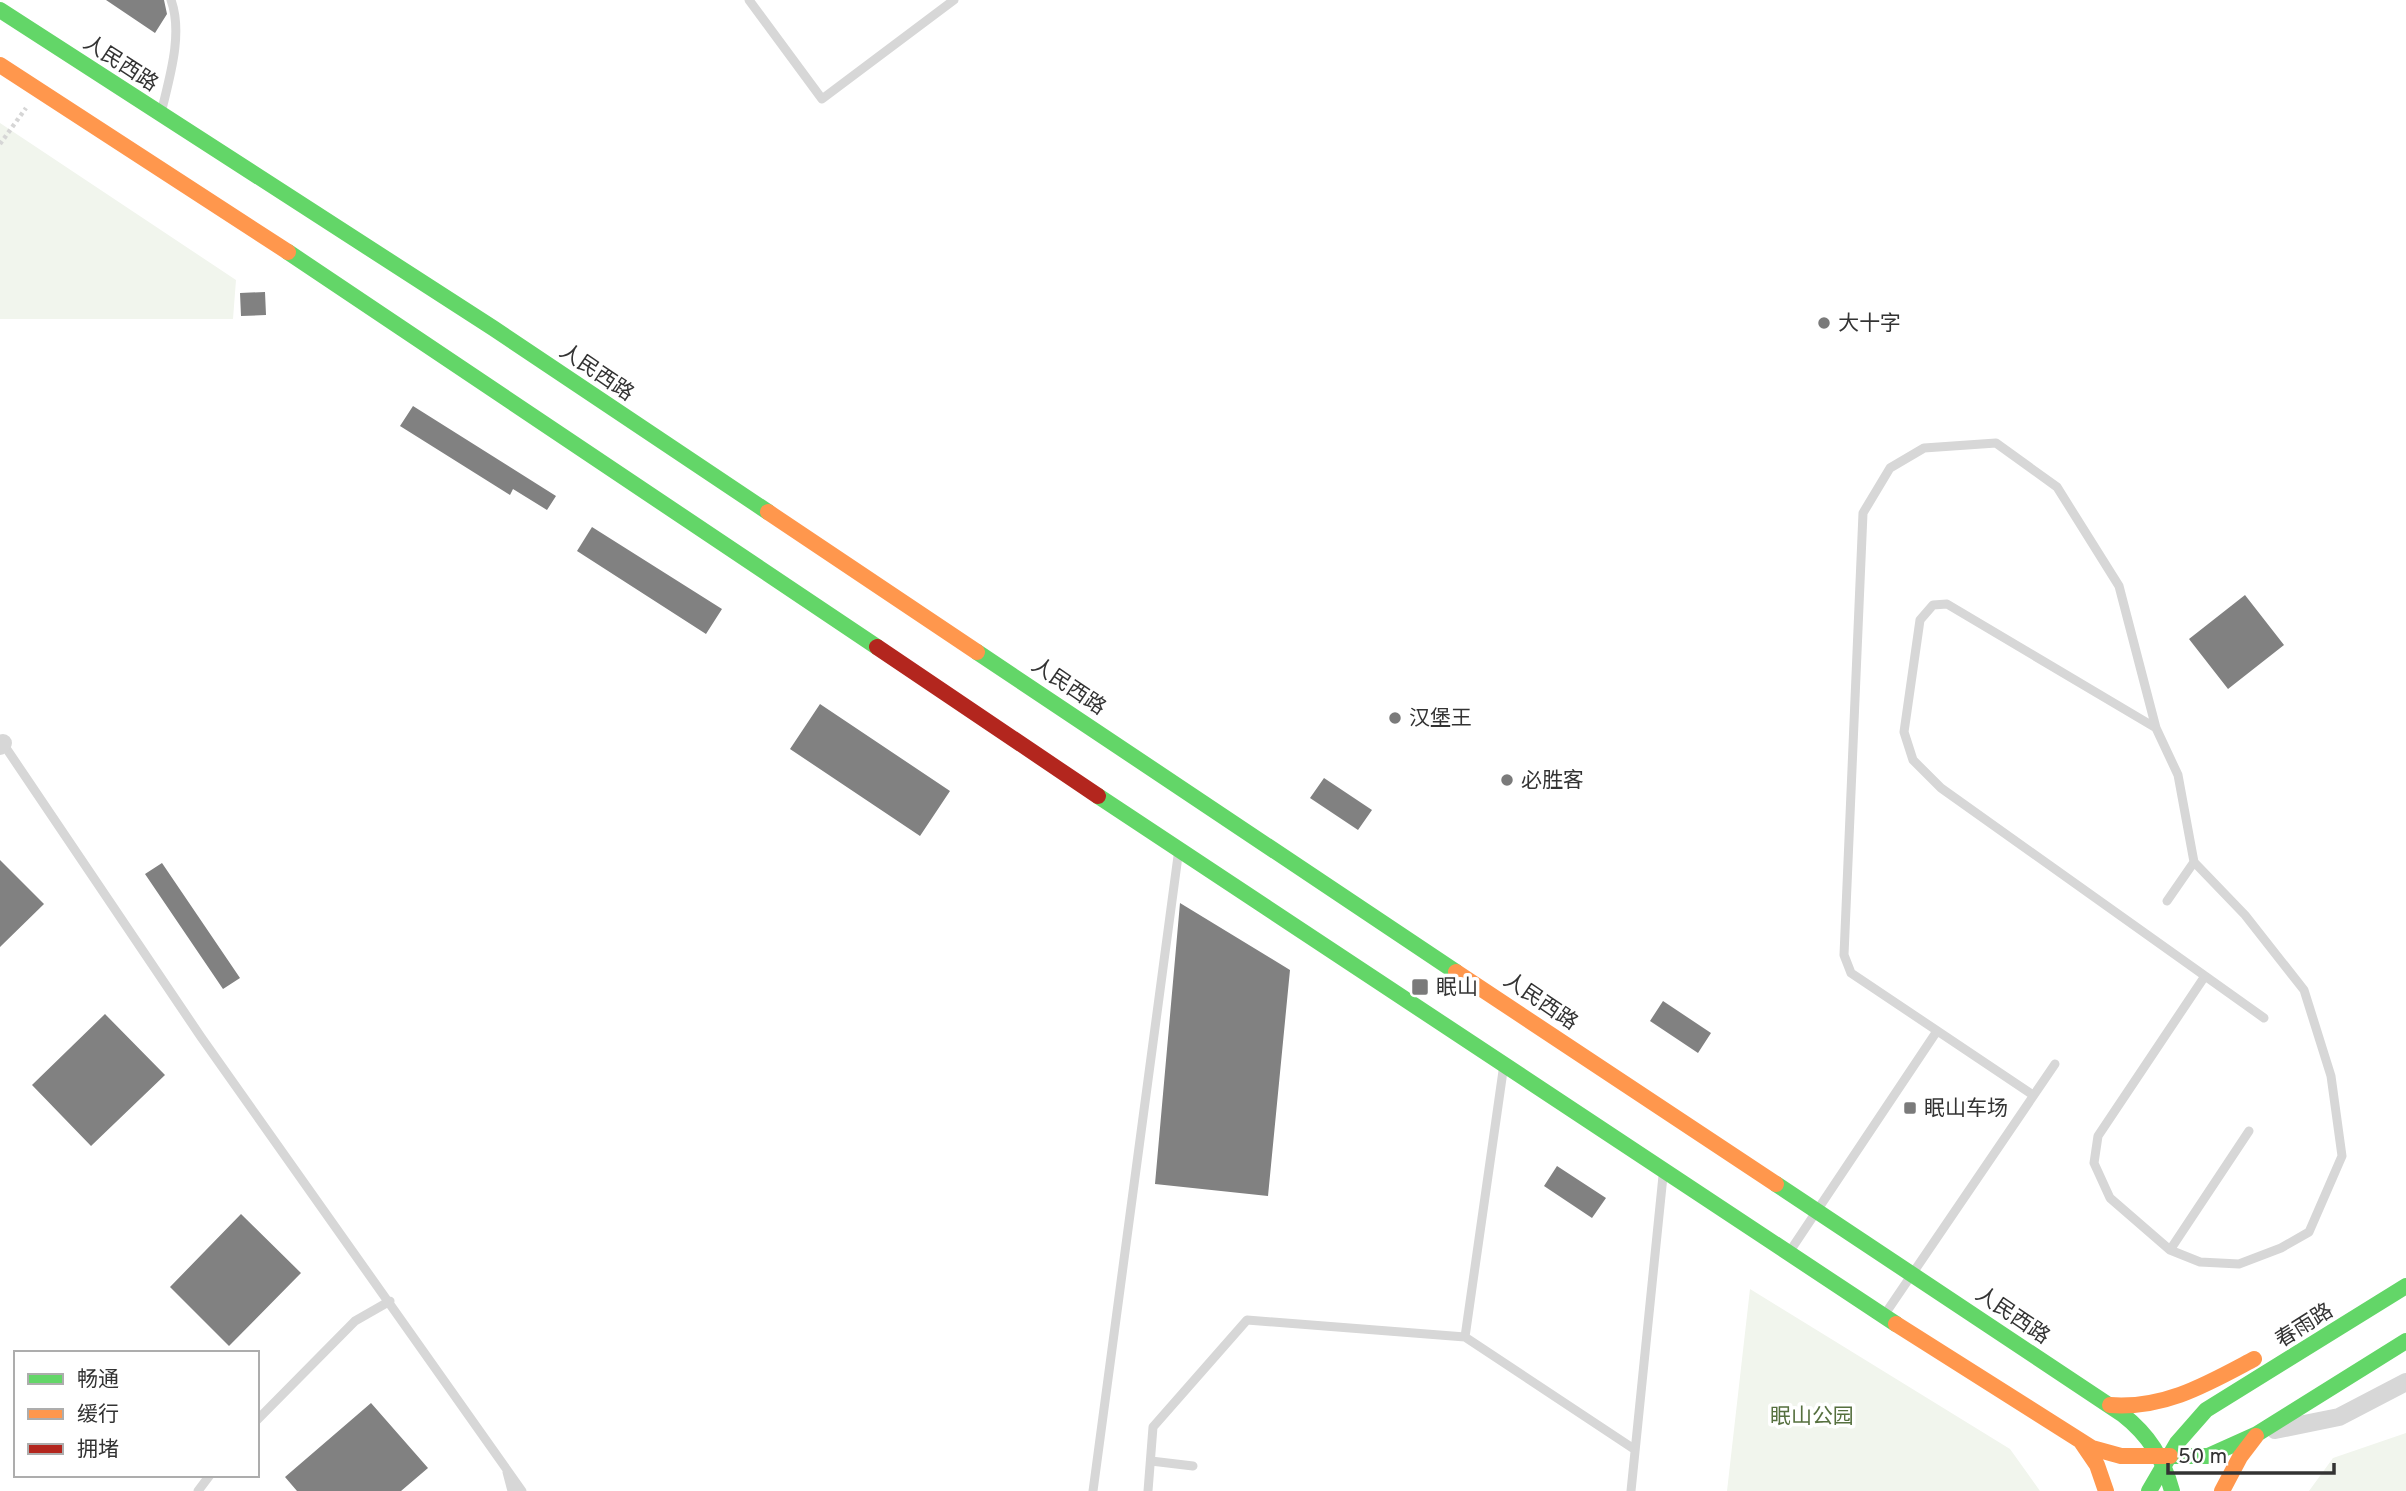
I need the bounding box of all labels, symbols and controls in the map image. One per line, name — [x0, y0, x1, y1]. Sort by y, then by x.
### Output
street label: 人民西路 — [78, 30, 163, 98]
place label: 大十字 — [1838, 311, 1901, 338]
marker: 大十字 — [1816, 315, 1832, 331]
street label: 人民西路 — [554, 339, 639, 408]
street label: 人民西路 — [1026, 653, 1111, 722]
place label: 汉堡王 — [1409, 706, 1472, 733]
marker: 汉堡王 — [1387, 710, 1403, 726]
place label: 必胜客 — [1521, 768, 1584, 795]
marker: 必胜客 — [1499, 772, 1515, 788]
street label: 人民西路 — [1498, 968, 1583, 1037]
place label: 眠山 — [1436, 975, 1478, 1002]
marker: 眠山 — [1410, 977, 1430, 997]
place label: 眠山车场 — [1924, 1096, 2008, 1123]
marker: 眠山车场 — [1902, 1100, 1918, 1116]
street label: 人民西路 — [1970, 1282, 2055, 1351]
street label: 春雨路 — [2271, 1298, 2339, 1354]
legend — [14, 1351, 259, 1477]
text: 畅通 — [77, 1367, 119, 1394]
text: 缓行 — [77, 1402, 119, 1429]
park label: 眠山公园 — [1770, 1404, 1854, 1431]
scale bar — [2168, 1432, 2334, 1476]
text: 拥堵 — [77, 1437, 119, 1464]
text: 50 m — [2178, 1444, 2227, 1471]

